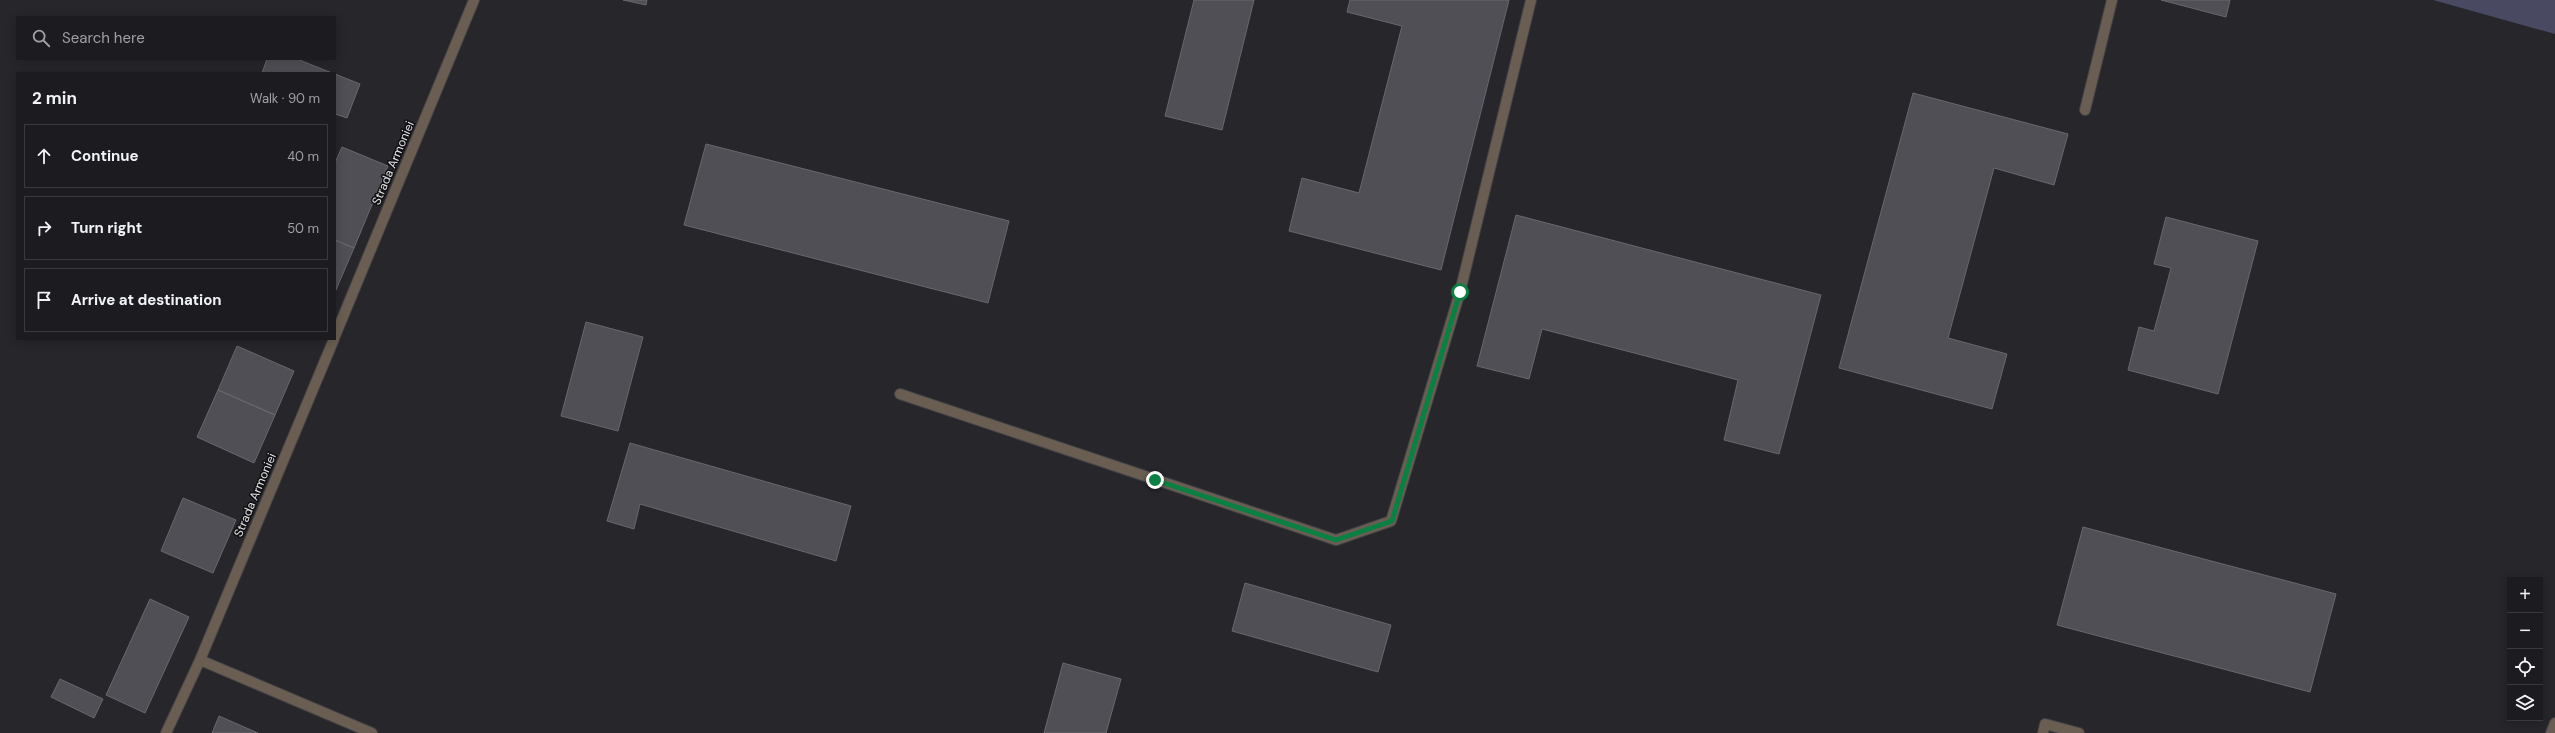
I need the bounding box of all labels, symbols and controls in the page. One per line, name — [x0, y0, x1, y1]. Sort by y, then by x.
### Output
search box — [16, 16, 336, 60]
icon: search — [30, 27, 52, 49]
text: Search here — [62, 28, 145, 48]
text: 2 min — [32, 87, 77, 109]
text: Walk · 90 m — [250, 90, 320, 107]
street label: Strada Armoniei — [368, 119, 418, 207]
icon: ahead — [33, 145, 55, 167]
text: Continue — [71, 146, 139, 166]
text: 40 m — [287, 148, 319, 165]
icon: right — [33, 217, 55, 239]
text: Turn right — [71, 218, 142, 238]
text: 50 m — [287, 220, 319, 237]
route start — [1451, 283, 1469, 301]
icon: arrive — [33, 289, 55, 311]
text: Arrive at destination — [71, 290, 222, 310]
street label: Strada Armoniei — [230, 451, 280, 539]
route end — [1146, 471, 1164, 489]
map controls — [2507, 577, 2543, 721]
button: + — [2507, 577, 2543, 613]
button: − — [2507, 613, 2543, 649]
button: locate — [2507, 649, 2543, 685]
button: layers — [2507, 685, 2543, 721]

